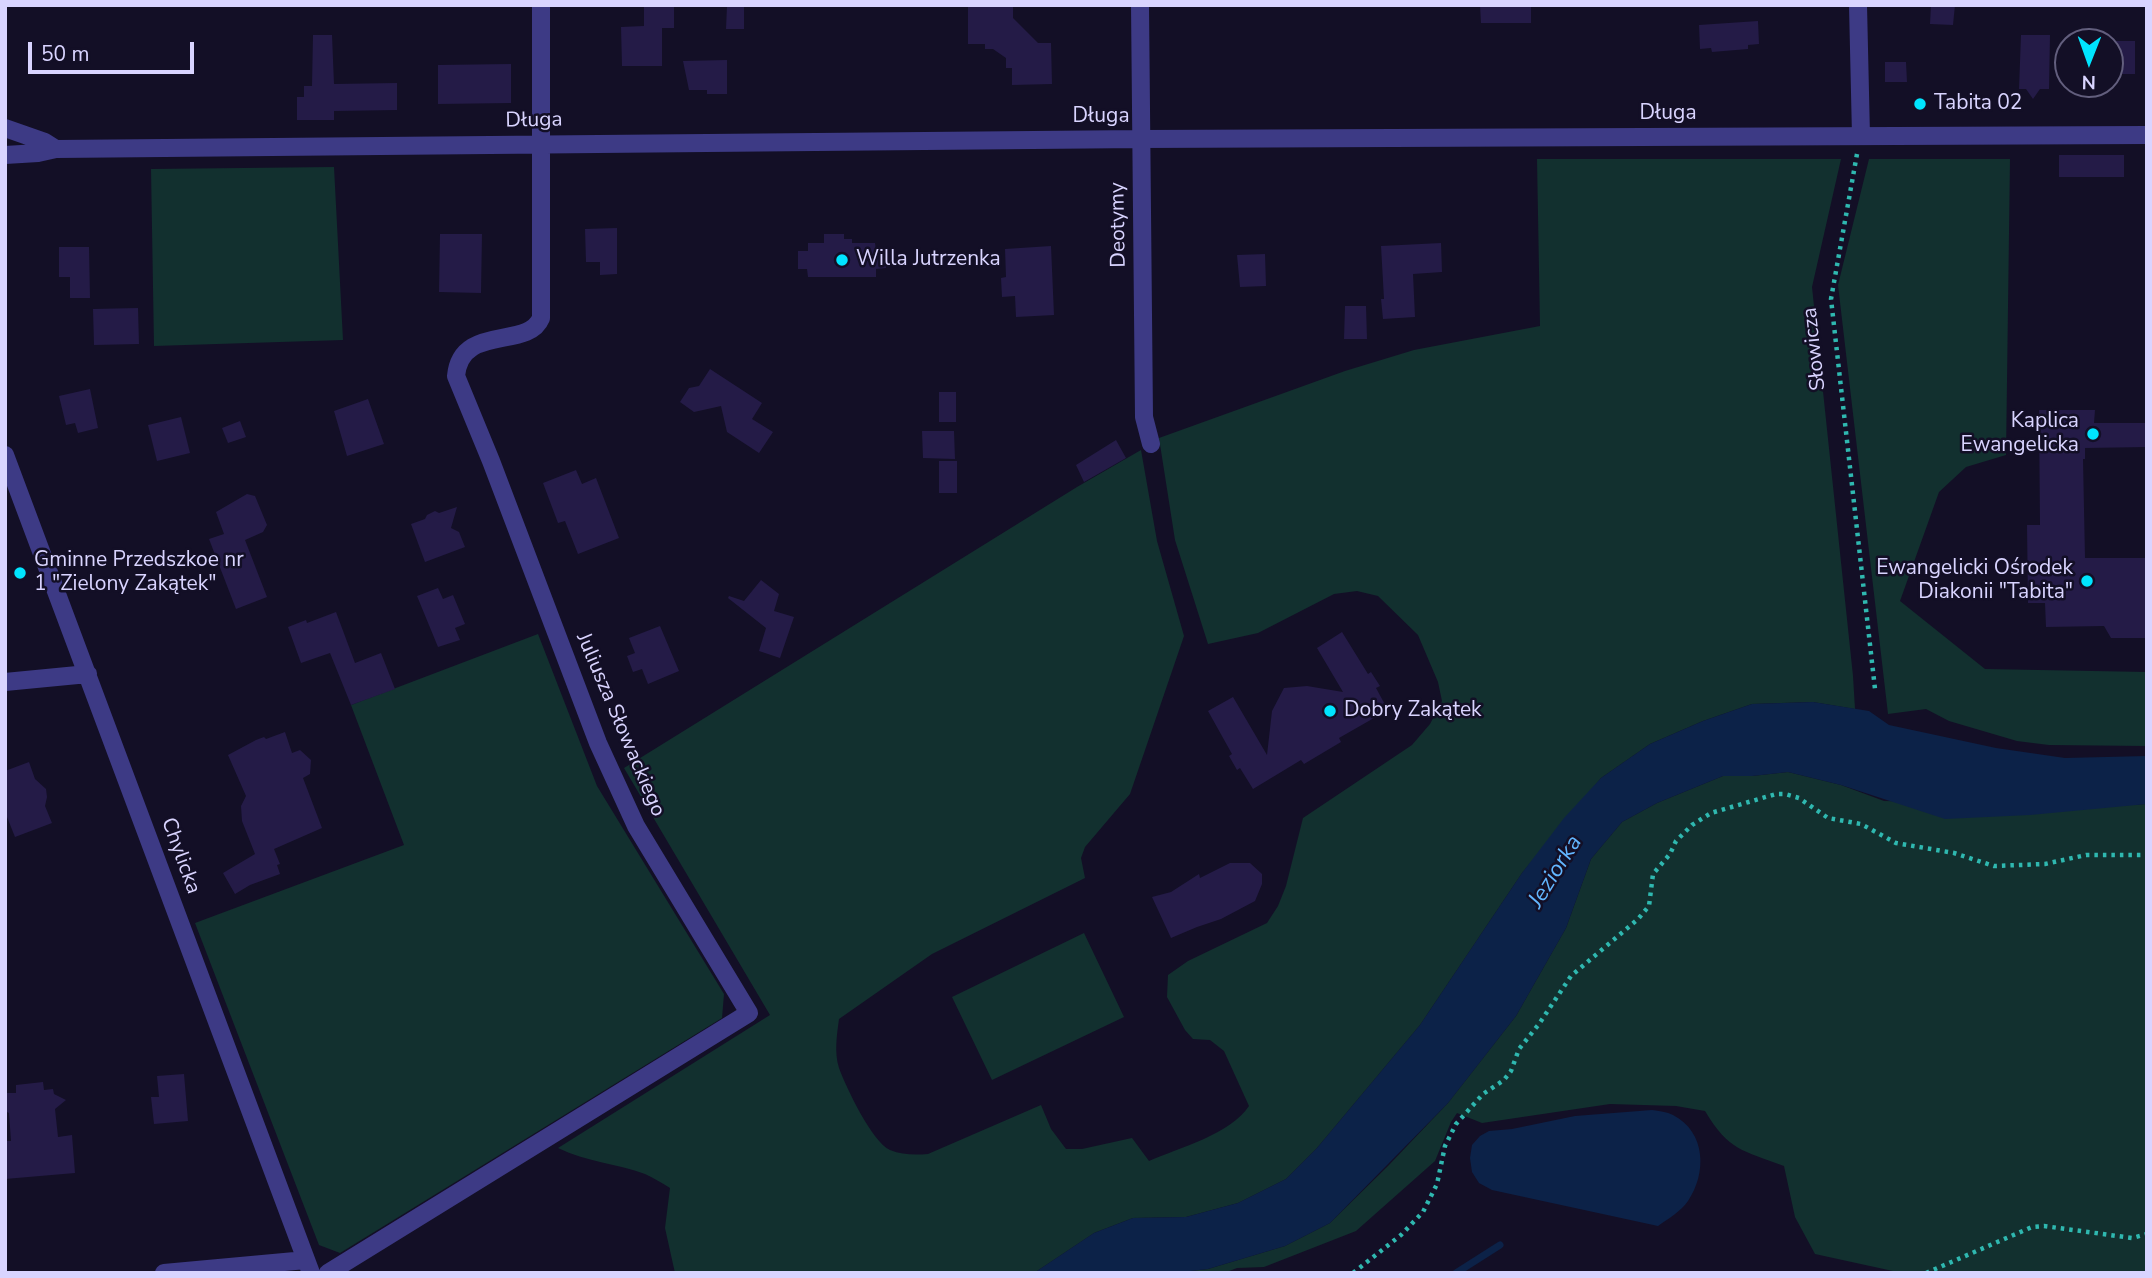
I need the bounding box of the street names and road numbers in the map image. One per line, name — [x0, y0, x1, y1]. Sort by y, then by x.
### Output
street label: Długa — [1639, 101, 1697, 127]
street label: Długa — [1072, 104, 1130, 130]
street label: Długa — [505, 108, 563, 134]
street label: Deotymy — [1106, 182, 1132, 268]
street label: Słowicza — [1798, 306, 1832, 392]
street label: Juliusza Słowackiego — [570, 629, 670, 821]
street label: Chylicka — [155, 815, 205, 897]

